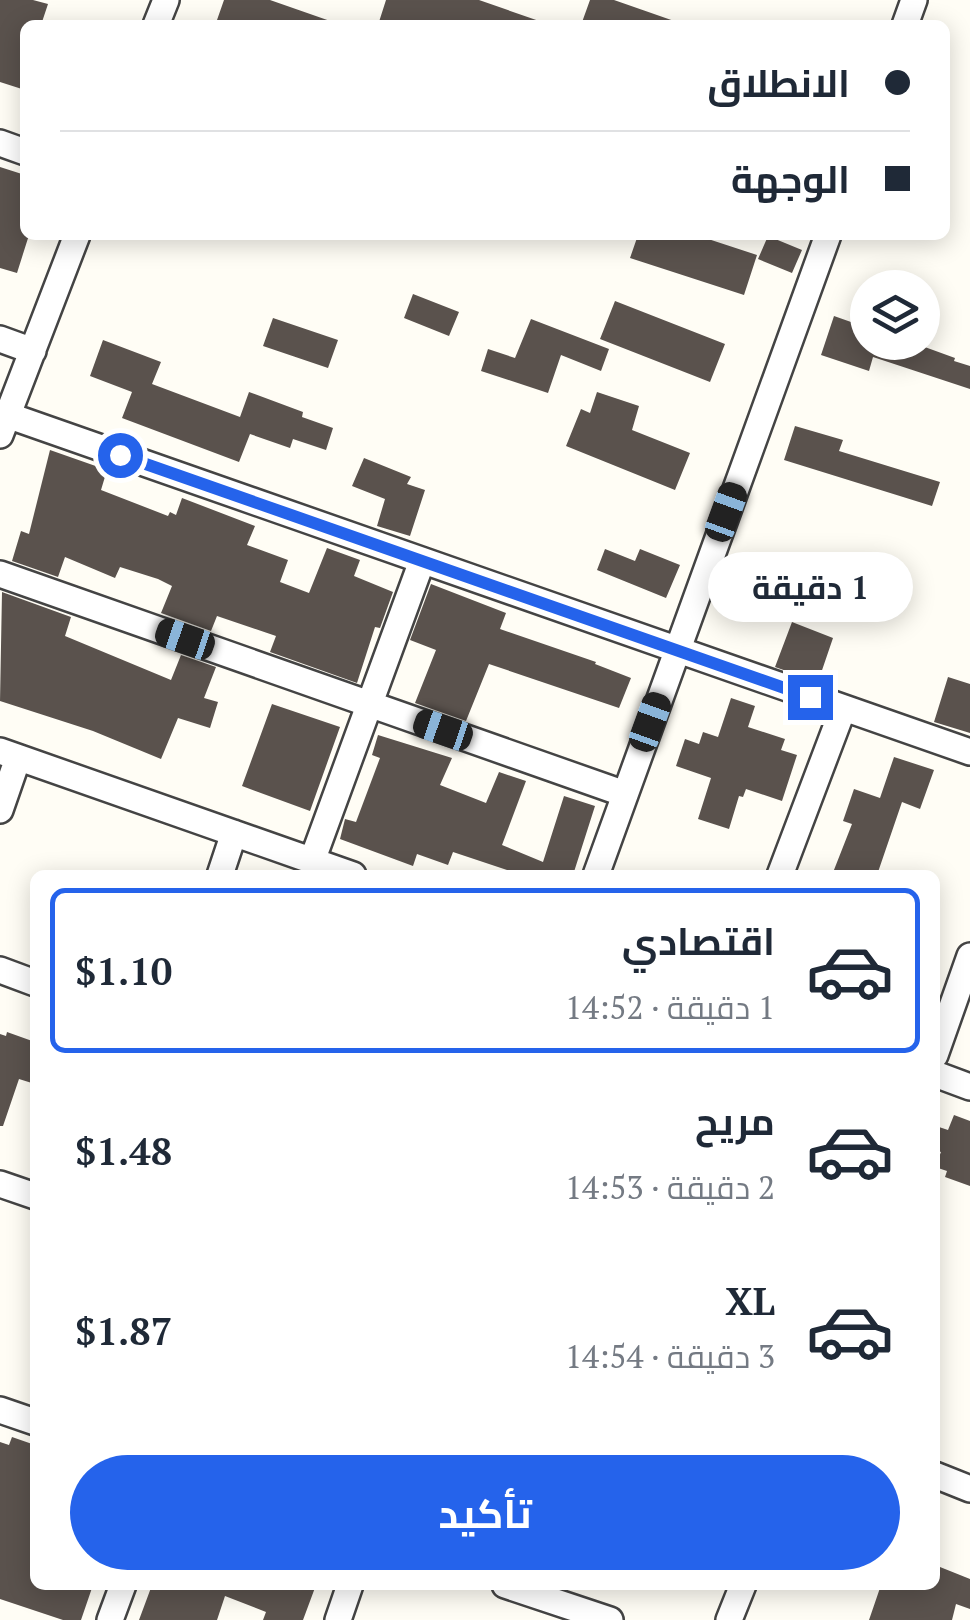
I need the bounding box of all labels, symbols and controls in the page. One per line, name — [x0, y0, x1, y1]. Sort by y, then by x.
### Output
text: الانطلاق — [707, 58, 850, 108]
text: الوجهة — [731, 154, 850, 204]
map controls — [850, 270, 940, 360]
button: layers — [850, 270, 940, 360]
route start — [98, 433, 143, 478]
car — [702, 479, 750, 545]
callout: 1 دقيقة — [708, 552, 912, 622]
text: 1 دقيقة — [752, 566, 869, 608]
car — [152, 615, 218, 663]
route end — [788, 675, 833, 720]
car — [626, 689, 674, 755]
car — [410, 706, 476, 754]
text: اقتصادي — [622, 916, 775, 966]
icon: car — [805, 926, 895, 1016]
text: $1.10 — [75, 946, 172, 996]
text: 1 دقيقة · 14:52 — [565, 986, 775, 1028]
text: مريح — [695, 1096, 775, 1146]
icon: car — [805, 1106, 895, 1196]
text: $1.48 — [75, 1126, 172, 1176]
text: 2 دقيقة · 14:53 — [565, 1166, 775, 1208]
text: XL — [725, 1276, 775, 1326]
icon: car — [805, 1286, 895, 1376]
text: $1.87 — [75, 1306, 172, 1356]
text: 3 دقيقة · 14:54 — [565, 1335, 775, 1377]
button: تأكيد — [70, 1455, 900, 1570]

